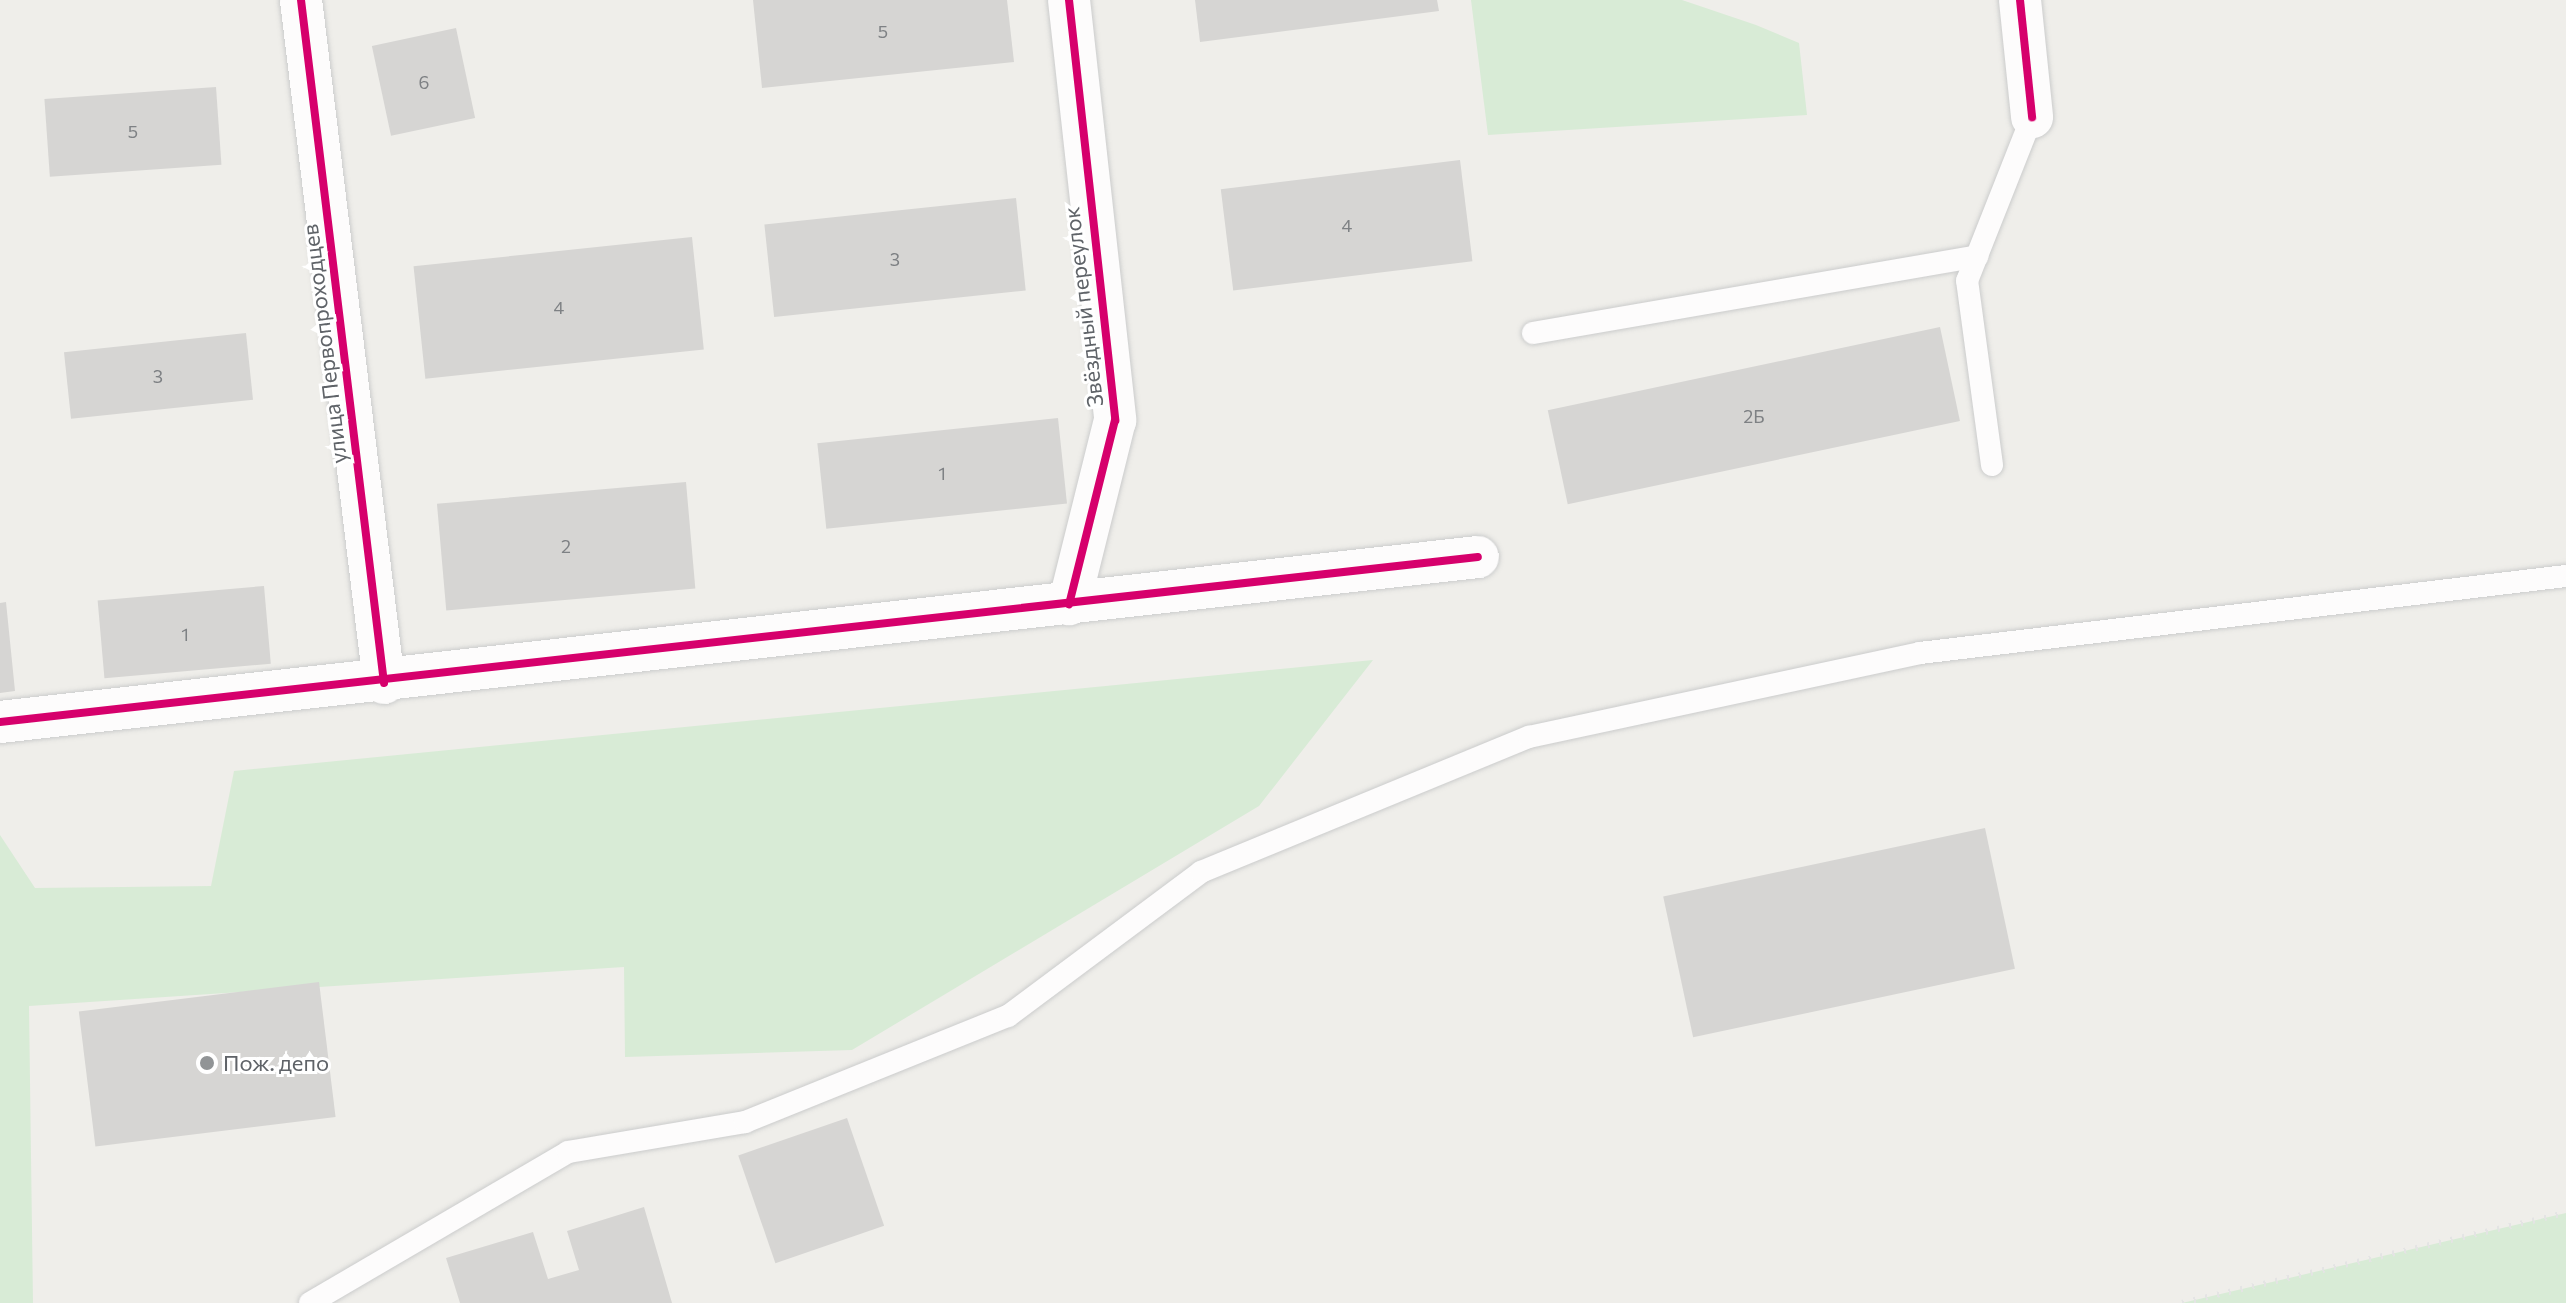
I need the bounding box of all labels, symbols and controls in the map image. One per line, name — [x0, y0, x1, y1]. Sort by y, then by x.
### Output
house number: 5 — [878, 20, 888, 42]
house number: 6 — [419, 71, 429, 93]
house number: 5 — [128, 120, 138, 142]
street label: Звёздный переулок — [1058, 205, 1108, 409]
house number: 4 — [1342, 214, 1352, 236]
street label: улица Первопроходцев — [296, 223, 352, 465]
house number: 3 — [890, 248, 900, 270]
house number: 4 — [554, 296, 564, 318]
house number: 3 — [153, 365, 163, 387]
house number: 2Б — [1743, 405, 1765, 427]
house number: 1 — [938, 462, 946, 484]
house number: 2 — [561, 535, 571, 557]
house number: 1 — [181, 623, 189, 645]
place label: Пож. депо — [223, 1050, 329, 1076]
marker: Пож. депо — [198, 1054, 216, 1072]

